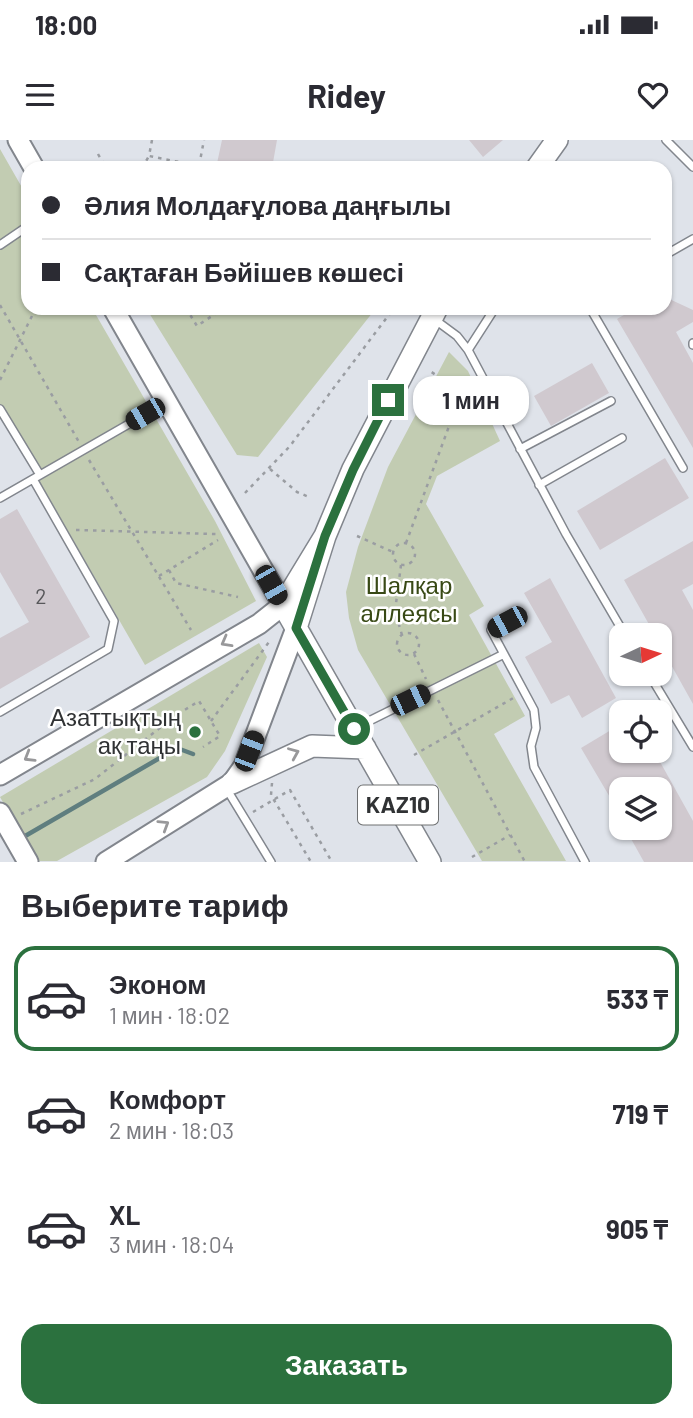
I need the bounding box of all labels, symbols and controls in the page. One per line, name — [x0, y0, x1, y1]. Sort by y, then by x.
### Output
text: 18:00 — [35, 9, 97, 40]
icon: menu — [21, 76, 59, 114]
text: Ridey — [307, 76, 386, 114]
icon: heart — [634, 76, 672, 114]
text: Әлия Молдағұлова даңғылы — [84, 189, 451, 220]
text: Сақтаған Бәйішев көшесі — [84, 256, 404, 287]
callout: 1 мин — [412, 376, 528, 424]
route end — [372, 384, 404, 416]
text: 1 мин — [442, 386, 500, 414]
car — [122, 394, 169, 434]
car — [252, 562, 291, 608]
park label: Шалқар аллеясы — [361, 570, 457, 627]
house number: 2 — [35, 583, 47, 608]
car — [484, 603, 531, 641]
north arrow — [609, 623, 672, 686]
map controls — [609, 623, 672, 840]
one-way arrow — [220, 634, 233, 647]
car — [387, 681, 434, 719]
button: locate — [609, 700, 672, 763]
place label: Азаттықтың ақ таңы — [50, 702, 182, 759]
route start — [338, 713, 370, 745]
marker: Азаттықтың ақ таңы — [187, 724, 203, 740]
car — [232, 728, 267, 774]
one-way arrow — [287, 748, 299, 762]
one-way arrow — [24, 749, 37, 762]
button: layers — [609, 777, 672, 840]
road number: KAZ10 — [358, 786, 438, 824]
one-way arrow — [157, 821, 170, 834]
text: Выберите тариф — [21, 885, 289, 923]
icon: car — [25, 967, 88, 1030]
text: Эконом — [109, 968, 207, 999]
text: 533 ₸ — [607, 983, 668, 1014]
text: 1 мин · 18:02 — [109, 1001, 230, 1029]
icon: car — [25, 1082, 88, 1145]
text: Комфорт — [109, 1083, 226, 1114]
text: 719 ₸ — [613, 1098, 668, 1129]
text: 2 мин · 18:03 — [109, 1116, 234, 1144]
icon: car — [25, 1197, 88, 1260]
text: XL — [109, 1199, 140, 1230]
text: 905 ₸ — [606, 1213, 668, 1244]
text: 3 мин · 18:04 — [109, 1230, 234, 1258]
button: Заказать — [21, 1324, 672, 1404]

